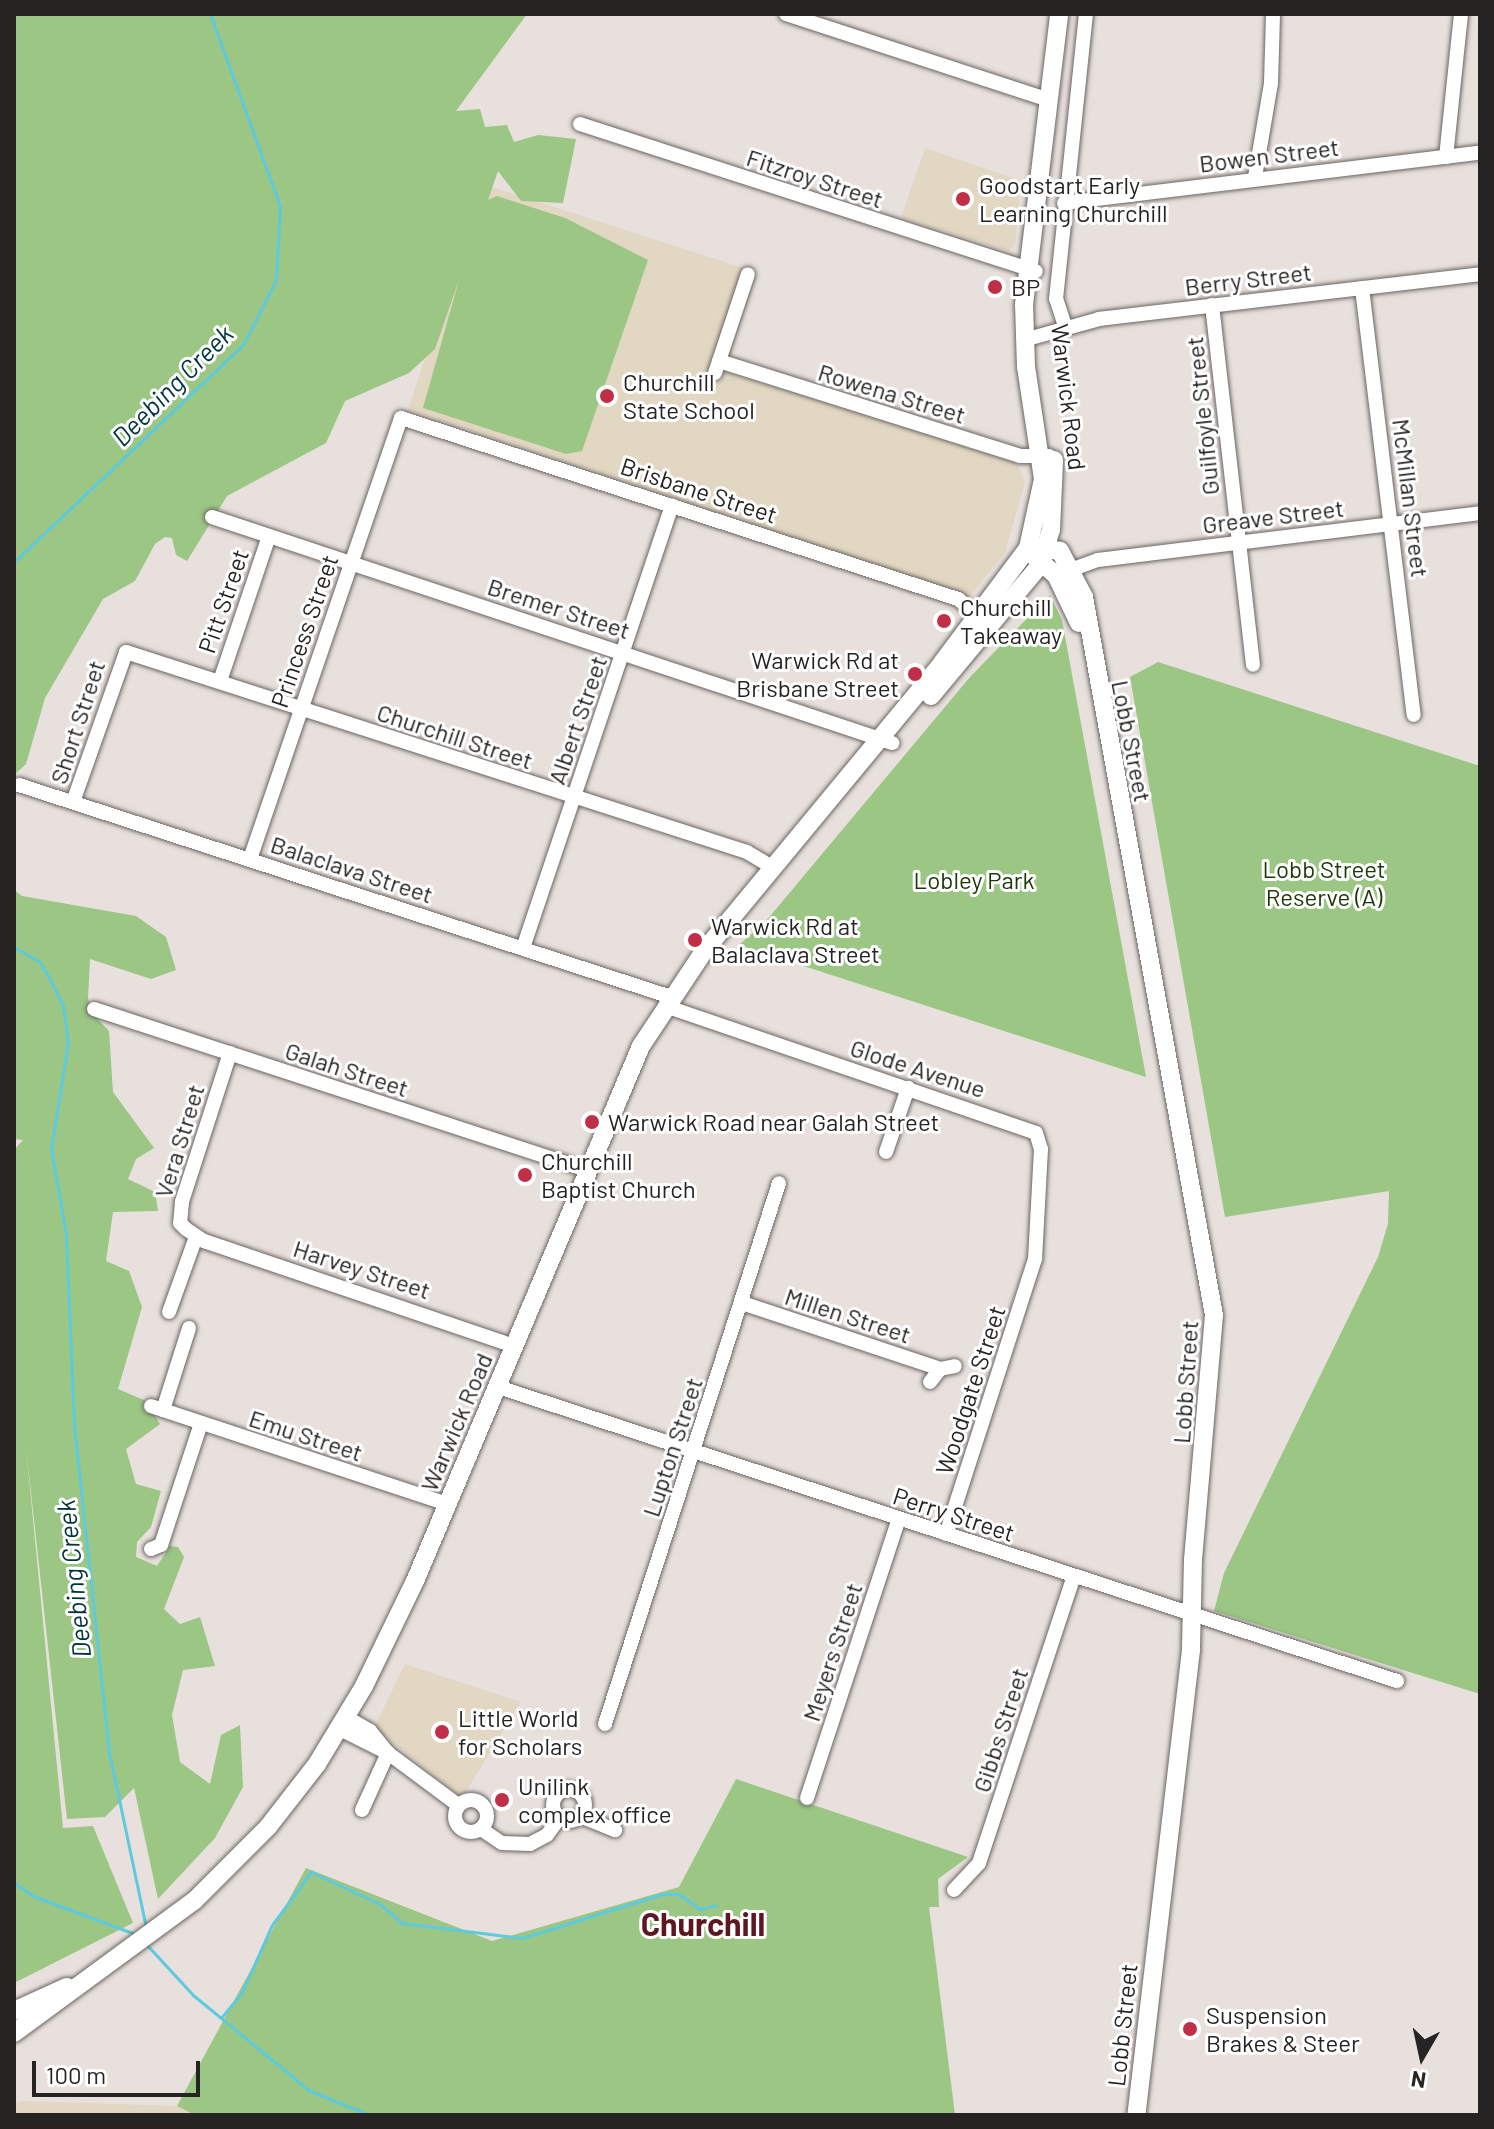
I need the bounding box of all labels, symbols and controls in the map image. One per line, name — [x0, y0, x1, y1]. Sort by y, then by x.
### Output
street label: Bowen Street — [1197, 132, 1341, 178]
street label: Fitzroy Street — [743, 142, 887, 214]
place label: Goodstart Early Learning Churchill — [979, 171, 1167, 227]
marker: Goodstart Early Learning Churchill — [954, 190, 972, 208]
street label: Berry Street — [1183, 257, 1313, 301]
place label: BP — [1011, 273, 1040, 301]
marker: BP — [986, 278, 1004, 296]
water label: Deebing Creek — [105, 318, 239, 452]
street label: Warwick Road — [1046, 322, 1092, 472]
street label: Guilfoyle Street — [1179, 335, 1225, 497]
street label: Rowena Street — [815, 357, 969, 429]
place label: Churchill State School — [623, 368, 755, 424]
marker: Churchill State School — [598, 387, 616, 405]
street label: McMillan Street — [1387, 417, 1435, 579]
street label: Brisbane Street — [617, 451, 781, 529]
street label: Greave Street — [1201, 493, 1345, 539]
street label: Pitt Street — [192, 545, 254, 657]
street label: Princess Street — [264, 551, 344, 711]
street label: Bremer Street — [484, 571, 634, 645]
place label: Churchill Takeaway — [960, 593, 1062, 649]
marker: Churchill Takeaway — [935, 612, 953, 630]
place label: Warwick Rd at Brisbane Street — [736, 646, 899, 702]
street label: Albert Street — [542, 652, 612, 788]
street label: Short Street — [44, 657, 110, 787]
marker: Warwick Rd at Brisbane Street — [906, 665, 924, 683]
street label: Lobb Street — [1106, 678, 1158, 804]
street label: Churchill Street — [374, 697, 536, 775]
street label: Balaclava Street — [267, 829, 437, 909]
park label: Lobb Street Reserve (A) — [1262, 855, 1386, 911]
park label: Lobley Park — [914, 866, 1034, 894]
place label: Warwick Rd at Balaclava Street — [711, 912, 880, 968]
marker: Warwick Rd at Balaclava Street — [686, 931, 704, 949]
street label: Glode Avenue — [847, 1033, 989, 1103]
street label: Galah Street — [282, 1036, 412, 1102]
street label: Vera Street — [148, 1081, 210, 1201]
place label: Warwick Road near Galah Street — [608, 1108, 939, 1136]
marker: Warwick Road near Galah Street — [583, 1113, 601, 1131]
place label: Churchill Baptist Church — [541, 1147, 696, 1203]
marker: Churchill Baptist Church — [516, 1166, 534, 1184]
street label: Harvey Street — [290, 1233, 434, 1305]
street label: Millen Street — [782, 1281, 914, 1349]
street label: Woodgate Street — [929, 1302, 1011, 1478]
street label: Lobb Street — [1166, 1320, 1204, 1444]
street label: Warwick Road — [414, 1349, 498, 1495]
street label: Lupton Street — [636, 1374, 708, 1520]
street label: Emu Street — [246, 1403, 366, 1467]
street label: Perry Street — [890, 1481, 1018, 1547]
water label: Deebing Creek — [49, 1498, 97, 1660]
street label: Meyers Street — [796, 1579, 868, 1725]
street label: Gibbs Street — [966, 1664, 1034, 1796]
place label: Little World for Scholars — [458, 1704, 582, 1760]
marker: Little World for Scholars — [433, 1723, 451, 1741]
place label: Unilink complex office — [518, 1772, 671, 1828]
marker: Unilink complex office — [493, 1791, 511, 1809]
district label: Churchill — [641, 1904, 765, 1942]
street label: Lobb Street — [1101, 1962, 1143, 2088]
place label: Suspension Brakes & Steer — [1206, 2001, 1360, 2057]
north arrow — [1382, 2017, 1462, 2097]
marker: Suspension Brakes & Steer — [1181, 2020, 1199, 2038]
scale bar — [36, 2045, 204, 2095]
text: 100 m — [46, 2060, 106, 2089]
text: N — [1409, 2067, 1428, 2095]

